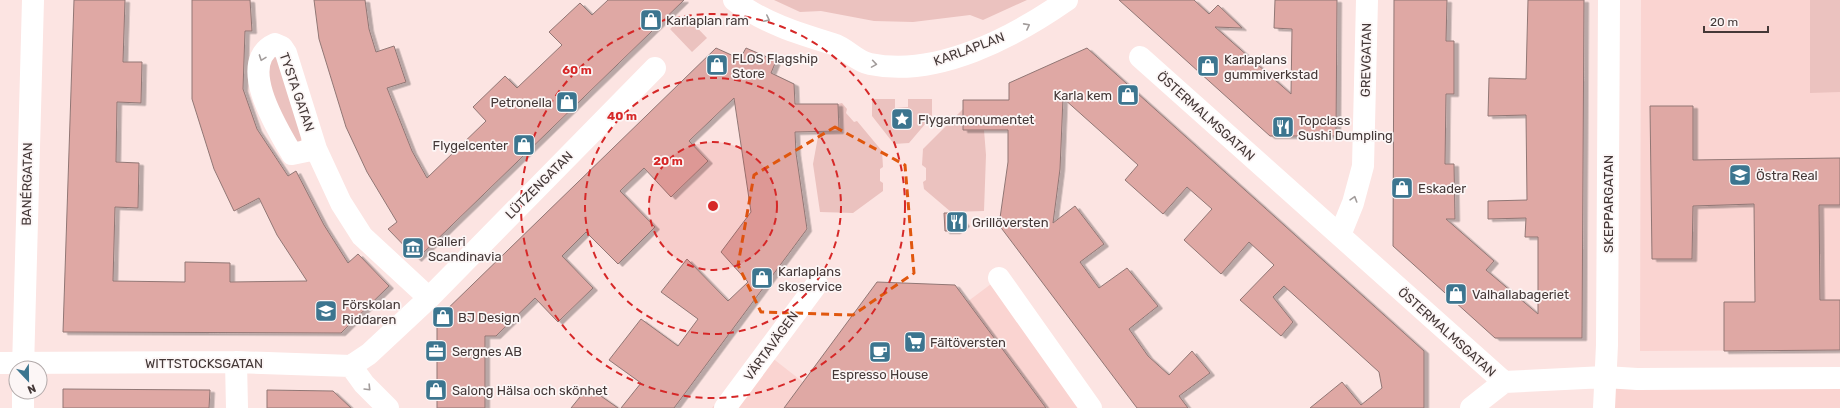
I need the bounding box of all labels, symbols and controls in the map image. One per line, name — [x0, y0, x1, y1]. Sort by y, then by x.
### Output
shop icon: Karlaplan ram — [638, 7, 664, 33]
scale bar — [1704, 8, 1768, 34]
place label: Karlaplan ram — [666, 13, 749, 28]
one-way arrow — [763, 15, 771, 22]
text: 20 m — [1710, 15, 1738, 29]
one-way arrow — [1023, 23, 1030, 30]
street label: GREVGATAN — [1358, 23, 1374, 97]
street label: KARLAPLAN — [931, 29, 1007, 69]
street label: TYSTA GATAN — [276, 51, 318, 133]
place label: FLOS Flagship Store — [732, 51, 818, 81]
shop icon: FLOS Flagship Store — [704, 52, 730, 78]
place label: Karlaplans gummiverkstad — [1224, 52, 1318, 83]
shop icon: Karlaplans gummiverkstad — [1195, 53, 1221, 79]
one-way arrow — [258, 55, 267, 62]
one-way arrow — [870, 59, 877, 68]
text: 60 m — [562, 63, 592, 77]
street label: ÖSTERMALMSGATAN — [1154, 68, 1258, 164]
shop icon: Karla kem — [1115, 82, 1141, 108]
place label: Karla kem — [1053, 88, 1112, 103]
shop icon: Petronella — [554, 89, 580, 115]
place label: Petronella — [490, 95, 552, 110]
place icon: Flygarmonumentet — [889, 106, 915, 132]
text: 40 m — [607, 109, 637, 123]
place label: Flygarmonumentet — [918, 112, 1034, 128]
place label: Topclass Sushi Dumpling — [1298, 113, 1393, 144]
restaurant icon: Topclass Sushi Dumpling — [1270, 114, 1296, 140]
shop icon: Flygelcenter — [511, 132, 537, 158]
place label: Flygelcenter — [433, 138, 508, 154]
street label: BANÉRGATAN — [19, 142, 35, 226]
street label: LÜTZENGATAN — [502, 148, 576, 222]
text: 20 m — [653, 154, 683, 168]
street label: SKEPPARGATAN — [1601, 155, 1616, 253]
school or university icon: Östra Real — [1727, 162, 1753, 188]
place label: Östra Real — [1756, 168, 1818, 183]
shop icon: Eskader — [1389, 175, 1415, 201]
place label: Eskader — [1418, 181, 1466, 196]
one-way arrow — [1349, 195, 1358, 202]
centre of rings — [706, 199, 720, 213]
restaurant icon: Grillöversten — [944, 209, 970, 235]
place label: Grillöversten — [972, 215, 1049, 230]
place label: Galleri Scandinavia — [428, 234, 502, 264]
museum icon: Galleri Scandinavia — [400, 235, 426, 261]
place label: Karlaplans skoservice — [778, 264, 842, 294]
shop icon: Karlaplans skoservice — [749, 265, 775, 291]
shop icon: Valhallabageriet — [1443, 281, 1469, 307]
street label: ÖSTERMALMSGATAN — [1395, 284, 1499, 380]
place label: Valhallabageriet — [1472, 287, 1569, 303]
place label: Förskolan Riddaren — [342, 297, 401, 327]
school or university icon: Förskolan Riddaren — [313, 298, 339, 324]
shop icon: BJ Design — [430, 304, 456, 330]
street label: VÄRTAVÄGEN — [741, 308, 801, 384]
place label: BJ Design — [458, 310, 520, 326]
supermarket icon: Fältöversten — [902, 329, 928, 355]
place label: Fältöversten — [930, 335, 1006, 350]
office icon: Sergnes AB — [423, 338, 449, 364]
cafe icon: Espresso House — [867, 339, 893, 365]
place label: Sergnes AB — [452, 344, 522, 360]
street label: WITTSTOCKSGATAN — [145, 356, 263, 371]
north arrow — [8, 360, 48, 400]
place label: Espresso House — [832, 367, 928, 382]
shop icon: Salong Hälsa och skönhet — [423, 377, 449, 403]
text: N — [25, 381, 38, 396]
one-way arrow — [363, 383, 371, 391]
place label: Salong Hälsa och skönhet — [452, 383, 608, 399]

